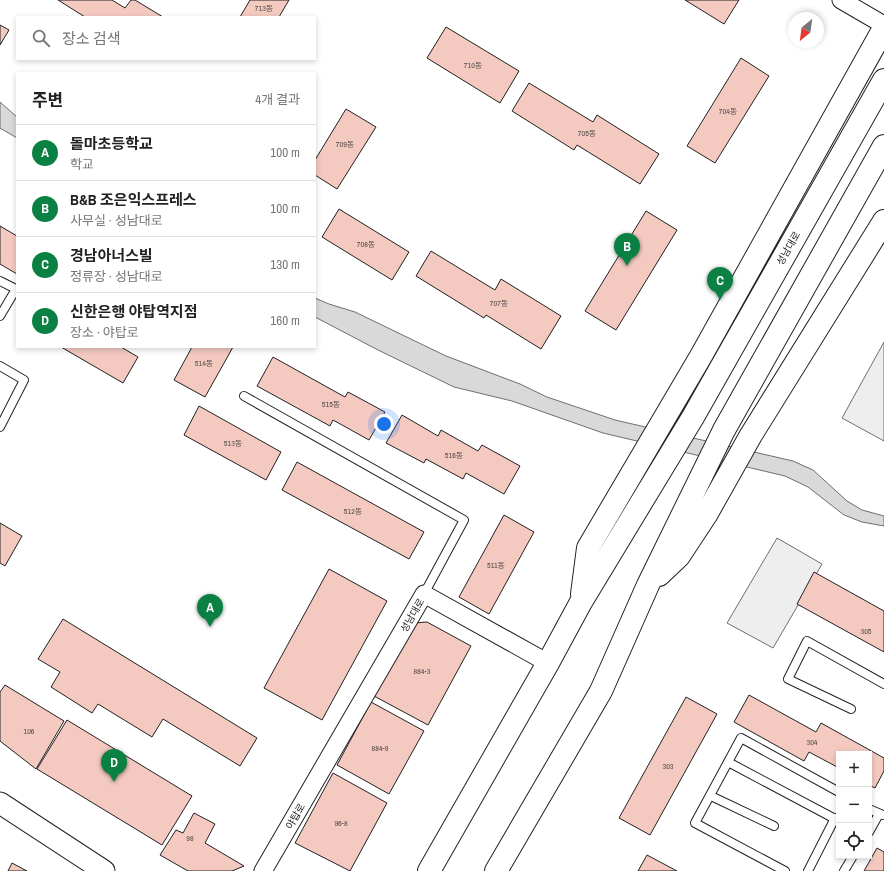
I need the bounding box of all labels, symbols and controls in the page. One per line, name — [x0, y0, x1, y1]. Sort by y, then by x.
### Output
house number: 713동 — [255, 3, 273, 13]
north arrow — [788, 12, 824, 48]
search box — [16, 16, 316, 60]
icon: search — [30, 27, 52, 49]
text: 장소 검색 — [62, 28, 121, 49]
house number: 710동 — [464, 60, 482, 70]
text: 주변 — [32, 88, 63, 111]
text: 4개 결과 — [255, 91, 300, 108]
house number: 704동 — [719, 106, 737, 116]
house number: 705동 — [578, 128, 596, 138]
text: 돌마초등학교 — [70, 133, 153, 154]
house number: 709동 — [336, 139, 354, 149]
text: A — [41, 144, 49, 161]
text: 100 m — [270, 144, 300, 161]
text: 학교 — [70, 156, 94, 173]
text: B&B 조은익스프레스 — [70, 189, 197, 210]
text: B — [41, 200, 49, 217]
text: 100 m — [270, 200, 300, 217]
text: 사무실 · 성남대로 — [70, 212, 163, 229]
street label: 성남대로 — [774, 229, 803, 267]
pin: B — [614, 233, 640, 266]
house number: 708동 — [357, 239, 375, 249]
text: 경남아너스빌 — [70, 245, 153, 266]
text: C — [41, 256, 49, 273]
text: 130 m — [270, 256, 300, 273]
pin: C — [707, 267, 733, 300]
text: 정류장 · 성남대로 — [70, 268, 163, 285]
house number: 707동 — [490, 298, 508, 308]
text: 신한은행 야탑역지점 — [70, 301, 198, 322]
text: D — [41, 312, 49, 329]
text: 160 m — [270, 312, 300, 329]
text: 장소 · 야탑로 — [70, 324, 139, 341]
house number: 514동 — [195, 358, 213, 368]
house number: 515동 — [322, 399, 340, 409]
your location — [374, 414, 394, 434]
house number: 513동 — [224, 438, 242, 448]
house number: 516동 — [445, 450, 463, 460]
house number: 512동 — [344, 506, 362, 516]
house number: 511동 — [487, 560, 505, 570]
pin: A — [197, 594, 223, 627]
street label: 성남대로 — [398, 596, 427, 634]
house number: 305 — [861, 626, 872, 636]
house number: 884-3 — [414, 666, 431, 676]
house number: 106 — [24, 726, 35, 736]
house number: 304 — [807, 737, 818, 747]
house number: 884-9 — [372, 743, 389, 753]
pin: D — [101, 749, 127, 782]
map controls — [836, 751, 872, 859]
button: + — [836, 751, 872, 787]
house number: 303 — [663, 761, 674, 771]
button: − — [836, 787, 872, 823]
street label: 야탑로 — [283, 801, 308, 831]
house number: 96-8 — [334, 818, 348, 828]
button: locate — [836, 823, 872, 859]
house number: 98 — [186, 833, 194, 843]

